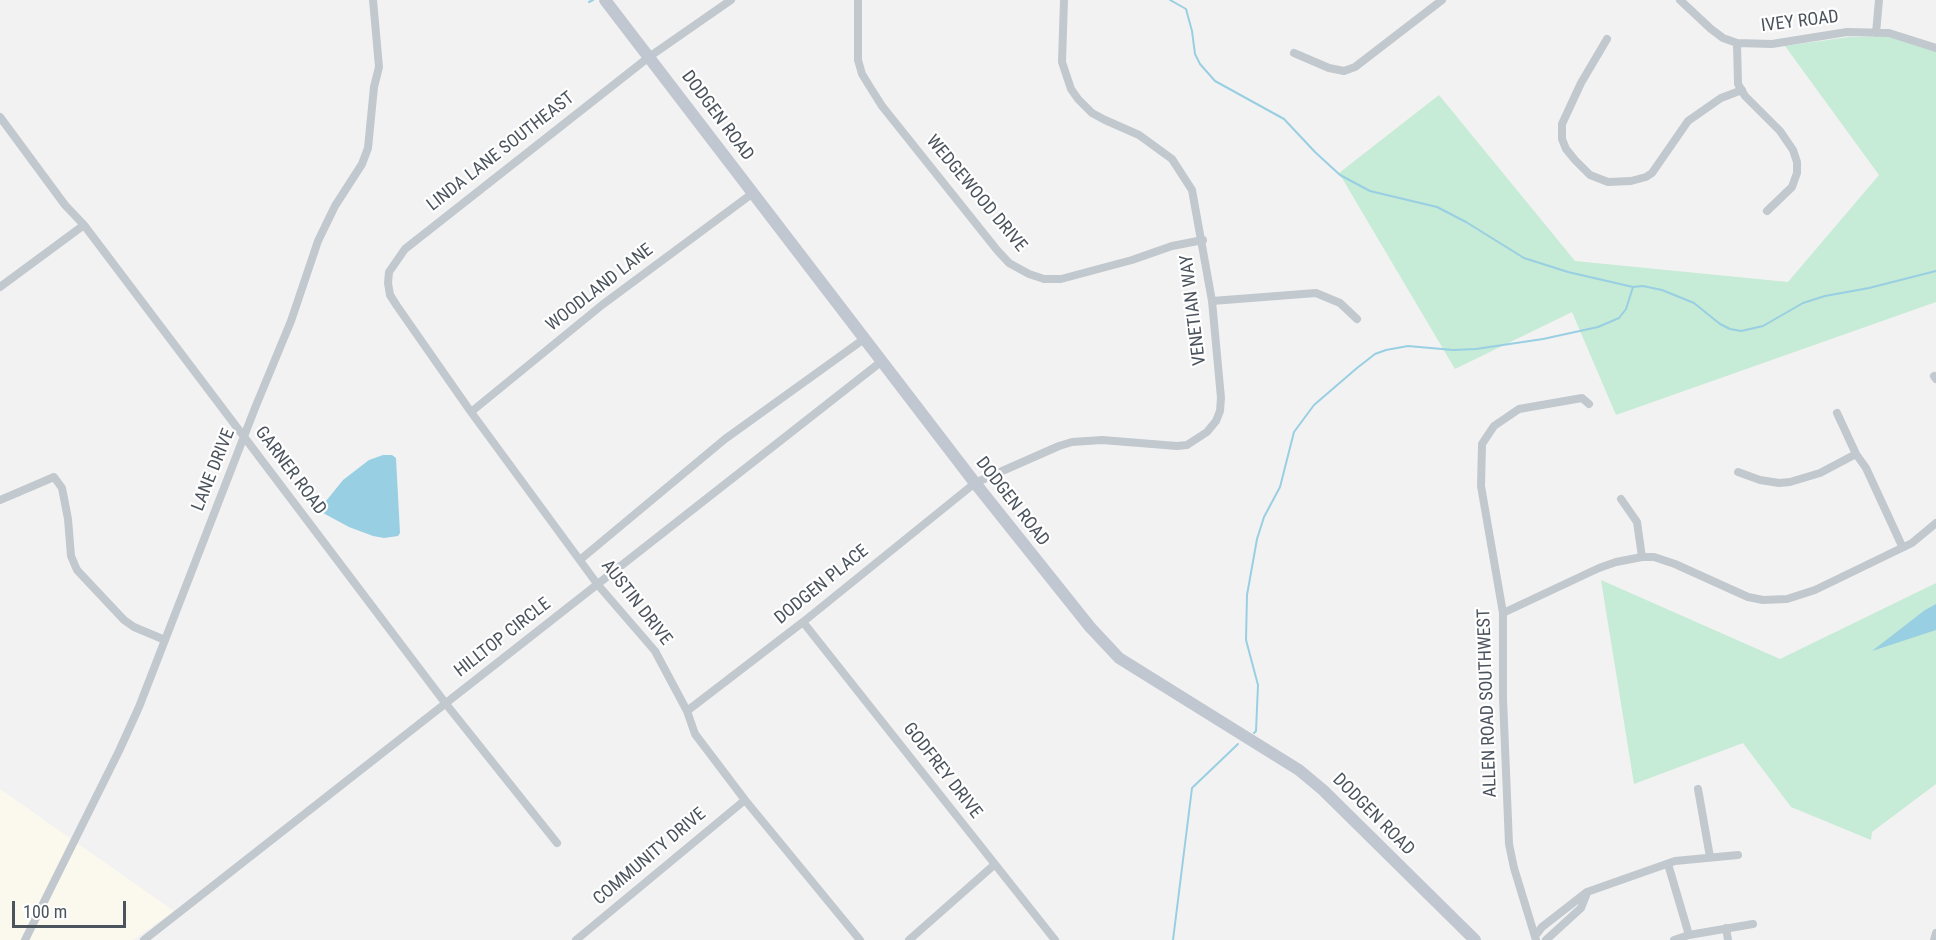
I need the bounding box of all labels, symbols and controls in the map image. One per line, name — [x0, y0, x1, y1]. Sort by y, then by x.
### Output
street label: IVEY ROAD — [1760, 7, 1840, 37]
street label: DODGEN ROAD — [676, 67, 758, 165]
street label: LINDA LANE SOUTHEAST — [423, 88, 579, 216]
street label: WEDGEWOOD DRIVE — [921, 131, 1031, 257]
street label: WOODLAND LANE — [542, 240, 658, 336]
street label: VENETIAN WAY — [1176, 253, 1212, 367]
street label: GARNER ROAD — [250, 422, 330, 520]
street label: LANE DRIVE — [188, 426, 240, 514]
street label: DODGEN ROAD — [971, 453, 1053, 551]
street label: DODGEN PLACE — [771, 541, 873, 629]
street label: AUSTIN DRIVE — [596, 556, 676, 650]
street label: HILLTOP CIRCLE — [450, 594, 556, 682]
street label: ALLEN ROAD SOUTHWEST — [1474, 608, 1502, 798]
street label: GODFREY DRIVE — [898, 719, 986, 823]
street label: DODGEN ROAD — [1328, 770, 1418, 860]
street label: COMMUNITY DRIVE — [589, 804, 711, 910]
scale bar — [15, 889, 129, 927]
text: 100 m — [23, 901, 67, 922]

